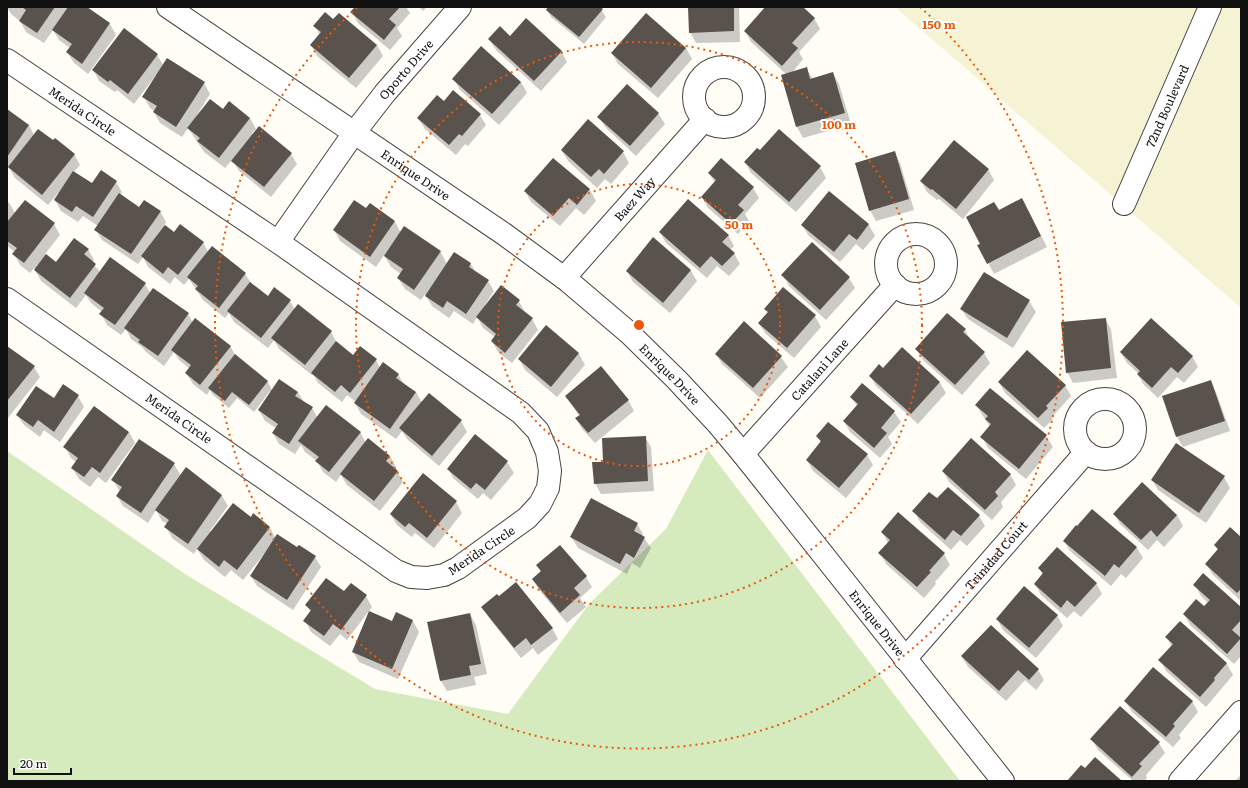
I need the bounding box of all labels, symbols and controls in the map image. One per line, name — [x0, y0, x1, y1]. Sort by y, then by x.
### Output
text: 150 m — [922, 15, 956, 33]
street label: Oporto Drive — [374, 35, 437, 103]
street label: 72nd Boulevard — [1141, 61, 1193, 150]
street label: Merida Circle — [45, 82, 120, 140]
text: 100 m — [822, 115, 856, 133]
street label: Enrique Drive — [378, 145, 454, 204]
street label: Baez Way — [610, 172, 659, 225]
text: 50 m — [725, 215, 753, 233]
centre of rings — [632, 318, 646, 332]
street label: Catalani Lane — [786, 334, 852, 404]
street label: Enrique Drive — [636, 339, 705, 409]
street label: Merida Circle — [142, 388, 216, 448]
street label: Trinidad Court — [960, 516, 1031, 594]
street label: Merida Circle — [444, 521, 518, 579]
street label: Enrique Drive — [845, 586, 909, 660]
scale bar — [14, 750, 71, 776]
text: 20 m — [20, 754, 47, 772]

